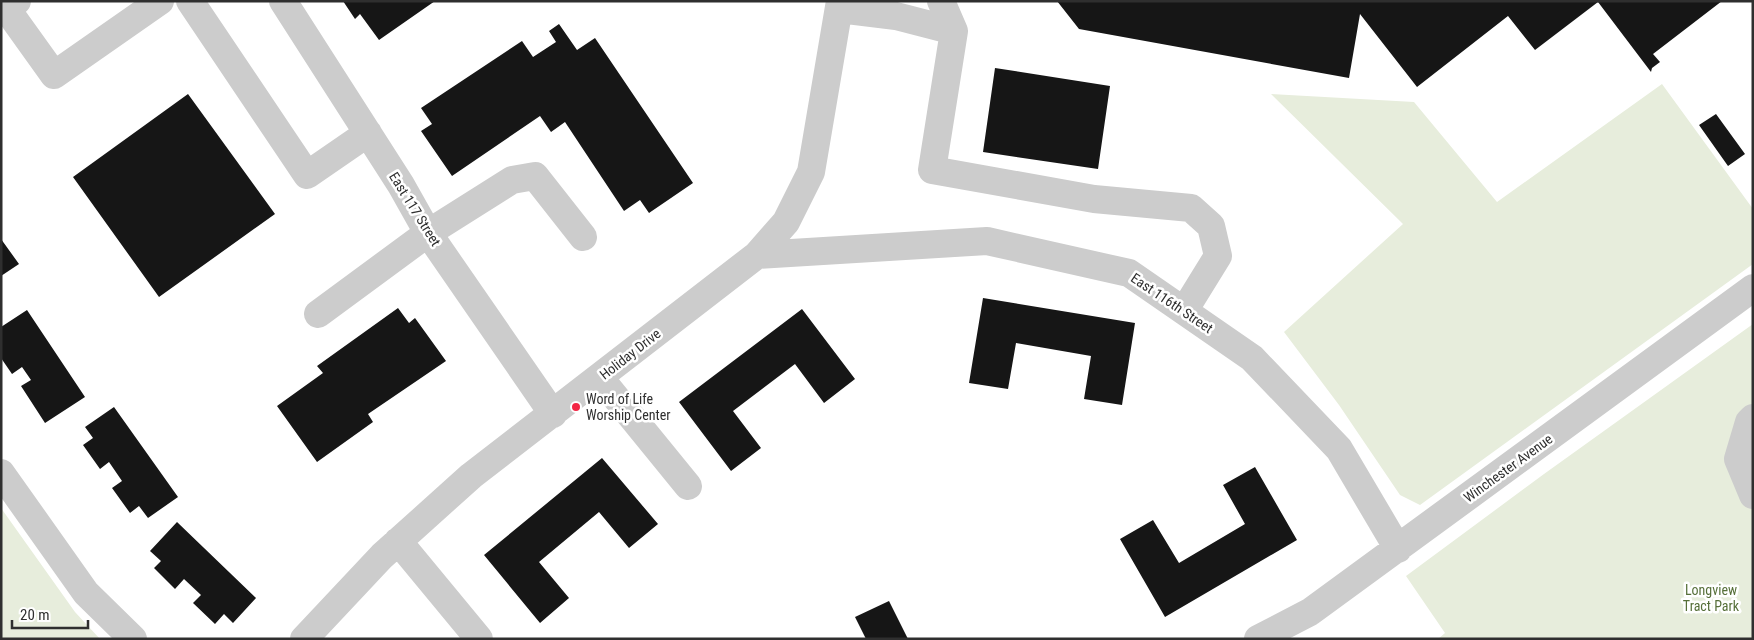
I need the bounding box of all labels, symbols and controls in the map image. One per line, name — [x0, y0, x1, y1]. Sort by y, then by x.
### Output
street label: East 117 Street — [386, 169, 444, 249]
street label: East 116th Street — [1128, 270, 1216, 336]
street label: Holiday Drive — [596, 325, 664, 383]
place label: Word of Life Worship Center — [586, 391, 670, 423]
marker: Word of Life Worship Center — [570, 401, 582, 413]
street label: Winchester Avenue — [1461, 430, 1556, 505]
park label: Longview Tract Park — [1683, 582, 1740, 614]
scale bar — [12, 598, 89, 630]
text: 20 m — [20, 606, 50, 624]

